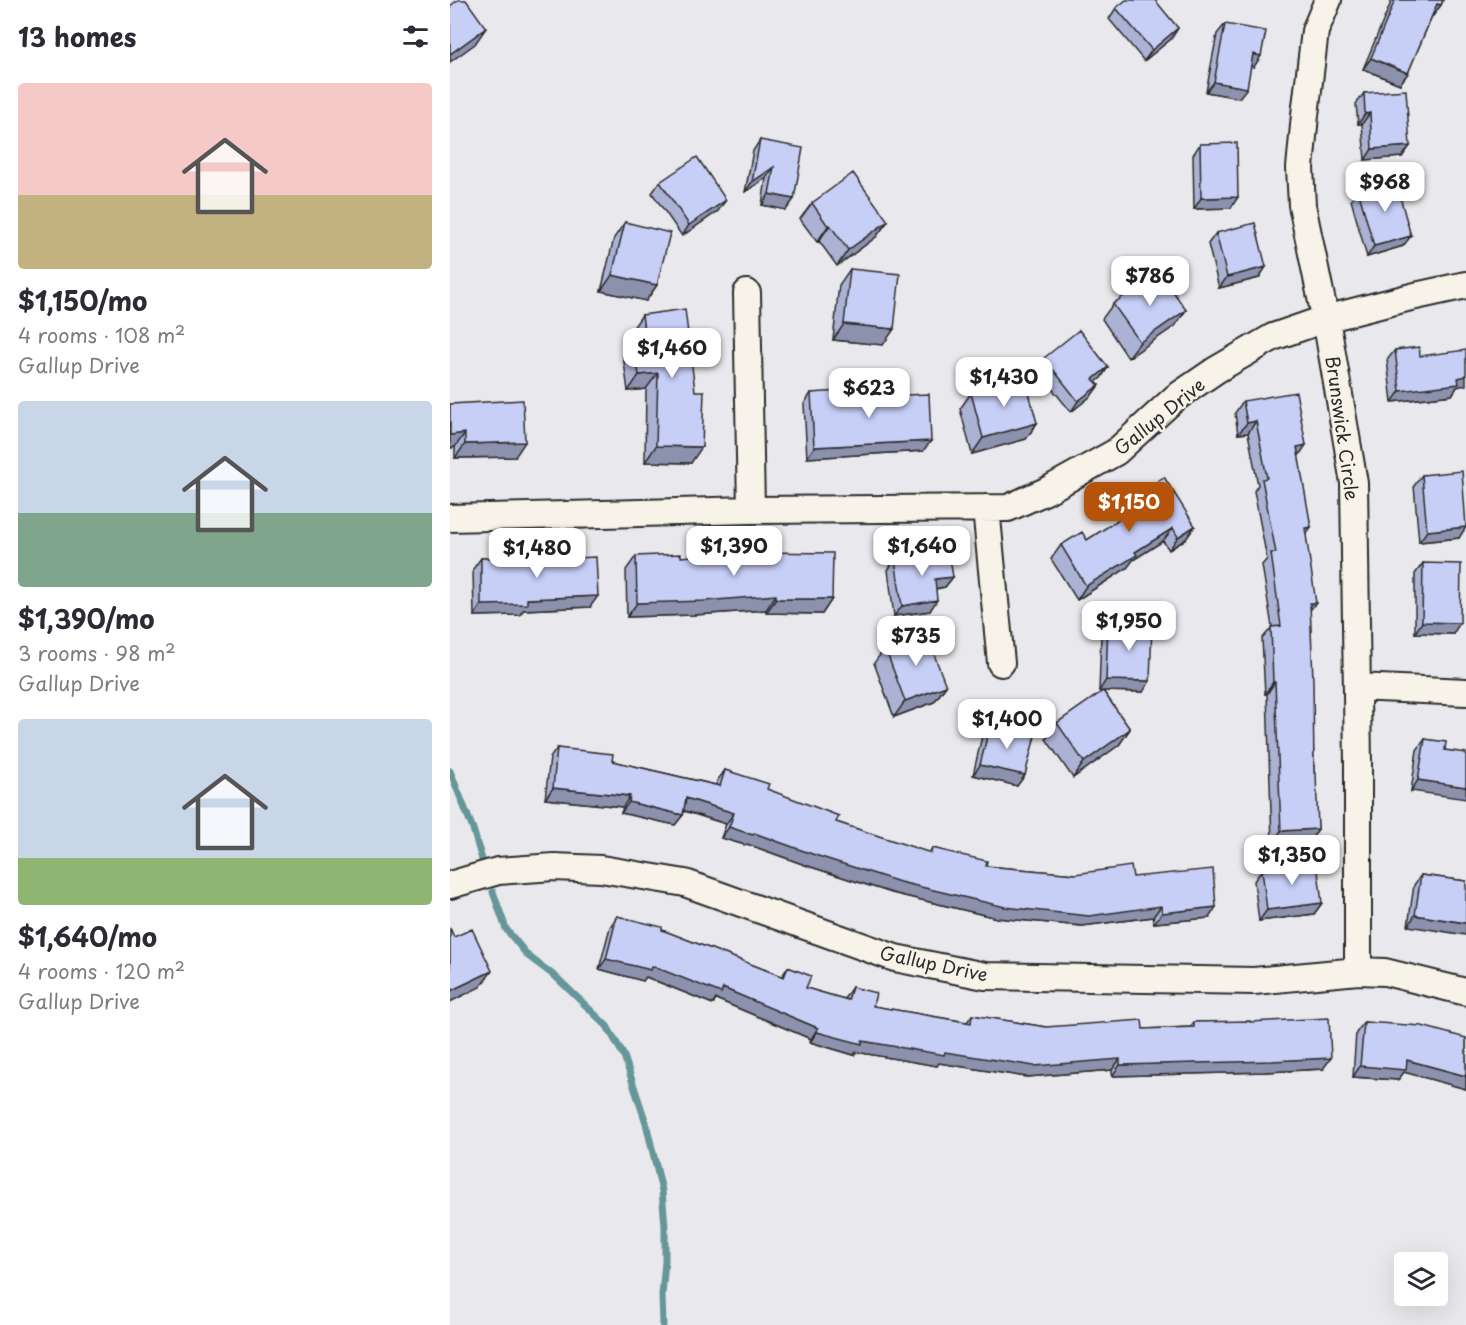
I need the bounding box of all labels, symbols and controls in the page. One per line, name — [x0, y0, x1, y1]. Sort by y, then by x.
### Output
text: 13 homes — [18, 17, 136, 56]
icon: filters — [399, 20, 432, 53]
icon: home — [171, 122, 279, 230]
pin: $968 — [1349, 162, 1421, 213]
text: $968 — [1360, 166, 1411, 196]
pin: $786 — [1114, 256, 1186, 307]
text: $786 — [1125, 260, 1175, 290]
text: $1,150/mo — [18, 281, 147, 320]
text: 4 rooms · 108 m² — [18, 320, 185, 350]
pin: $1,460 — [623, 328, 721, 379]
text: $1,460 — [637, 332, 707, 362]
text: Gallup Drive — [18, 350, 140, 380]
street label: Brunswick Circle — [1320, 354, 1366, 502]
pin: $1,430 — [955, 357, 1053, 408]
text: $1,430 — [970, 361, 1038, 391]
pin: $623 — [833, 368, 905, 419]
street label: Gallup Drive — [1108, 371, 1210, 461]
text: $623 — [843, 372, 895, 402]
icon: home — [171, 440, 279, 548]
pin: $1,150 — [1080, 482, 1178, 533]
text: $1,150 — [1098, 486, 1160, 516]
pin: $1,390 — [685, 526, 783, 577]
pin: $1,640 — [873, 526, 971, 577]
pin: $1,480 — [488, 528, 586, 579]
text: $1,390 — [700, 530, 768, 560]
text: $1,640 — [887, 530, 957, 560]
text: $1,480 — [503, 532, 571, 562]
text: $1,390/mo — [18, 599, 155, 638]
pin: $1,950 — [1080, 601, 1178, 652]
text: $1,950 — [1096, 605, 1162, 635]
pin: $735 — [880, 616, 952, 667]
text: $735 — [891, 620, 941, 650]
text: 3 rooms · 98 m² — [18, 638, 176, 668]
text: Gallup Drive — [18, 668, 140, 698]
pin: $1,400 — [958, 699, 1056, 750]
text: $1,400 — [972, 703, 1042, 733]
icon: home — [171, 758, 279, 866]
pin: $1,350 — [1243, 835, 1341, 886]
text: $1,350 — [1258, 839, 1326, 869]
text: $1,640/mo — [18, 917, 157, 956]
street label: Gallup Drive — [878, 938, 990, 988]
text: 4 rooms · 120 m² — [18, 956, 185, 986]
text: Gallup Drive — [18, 986, 140, 1016]
map controls — [1394, 1252, 1448, 1306]
button: layers — [1394, 1252, 1448, 1306]

